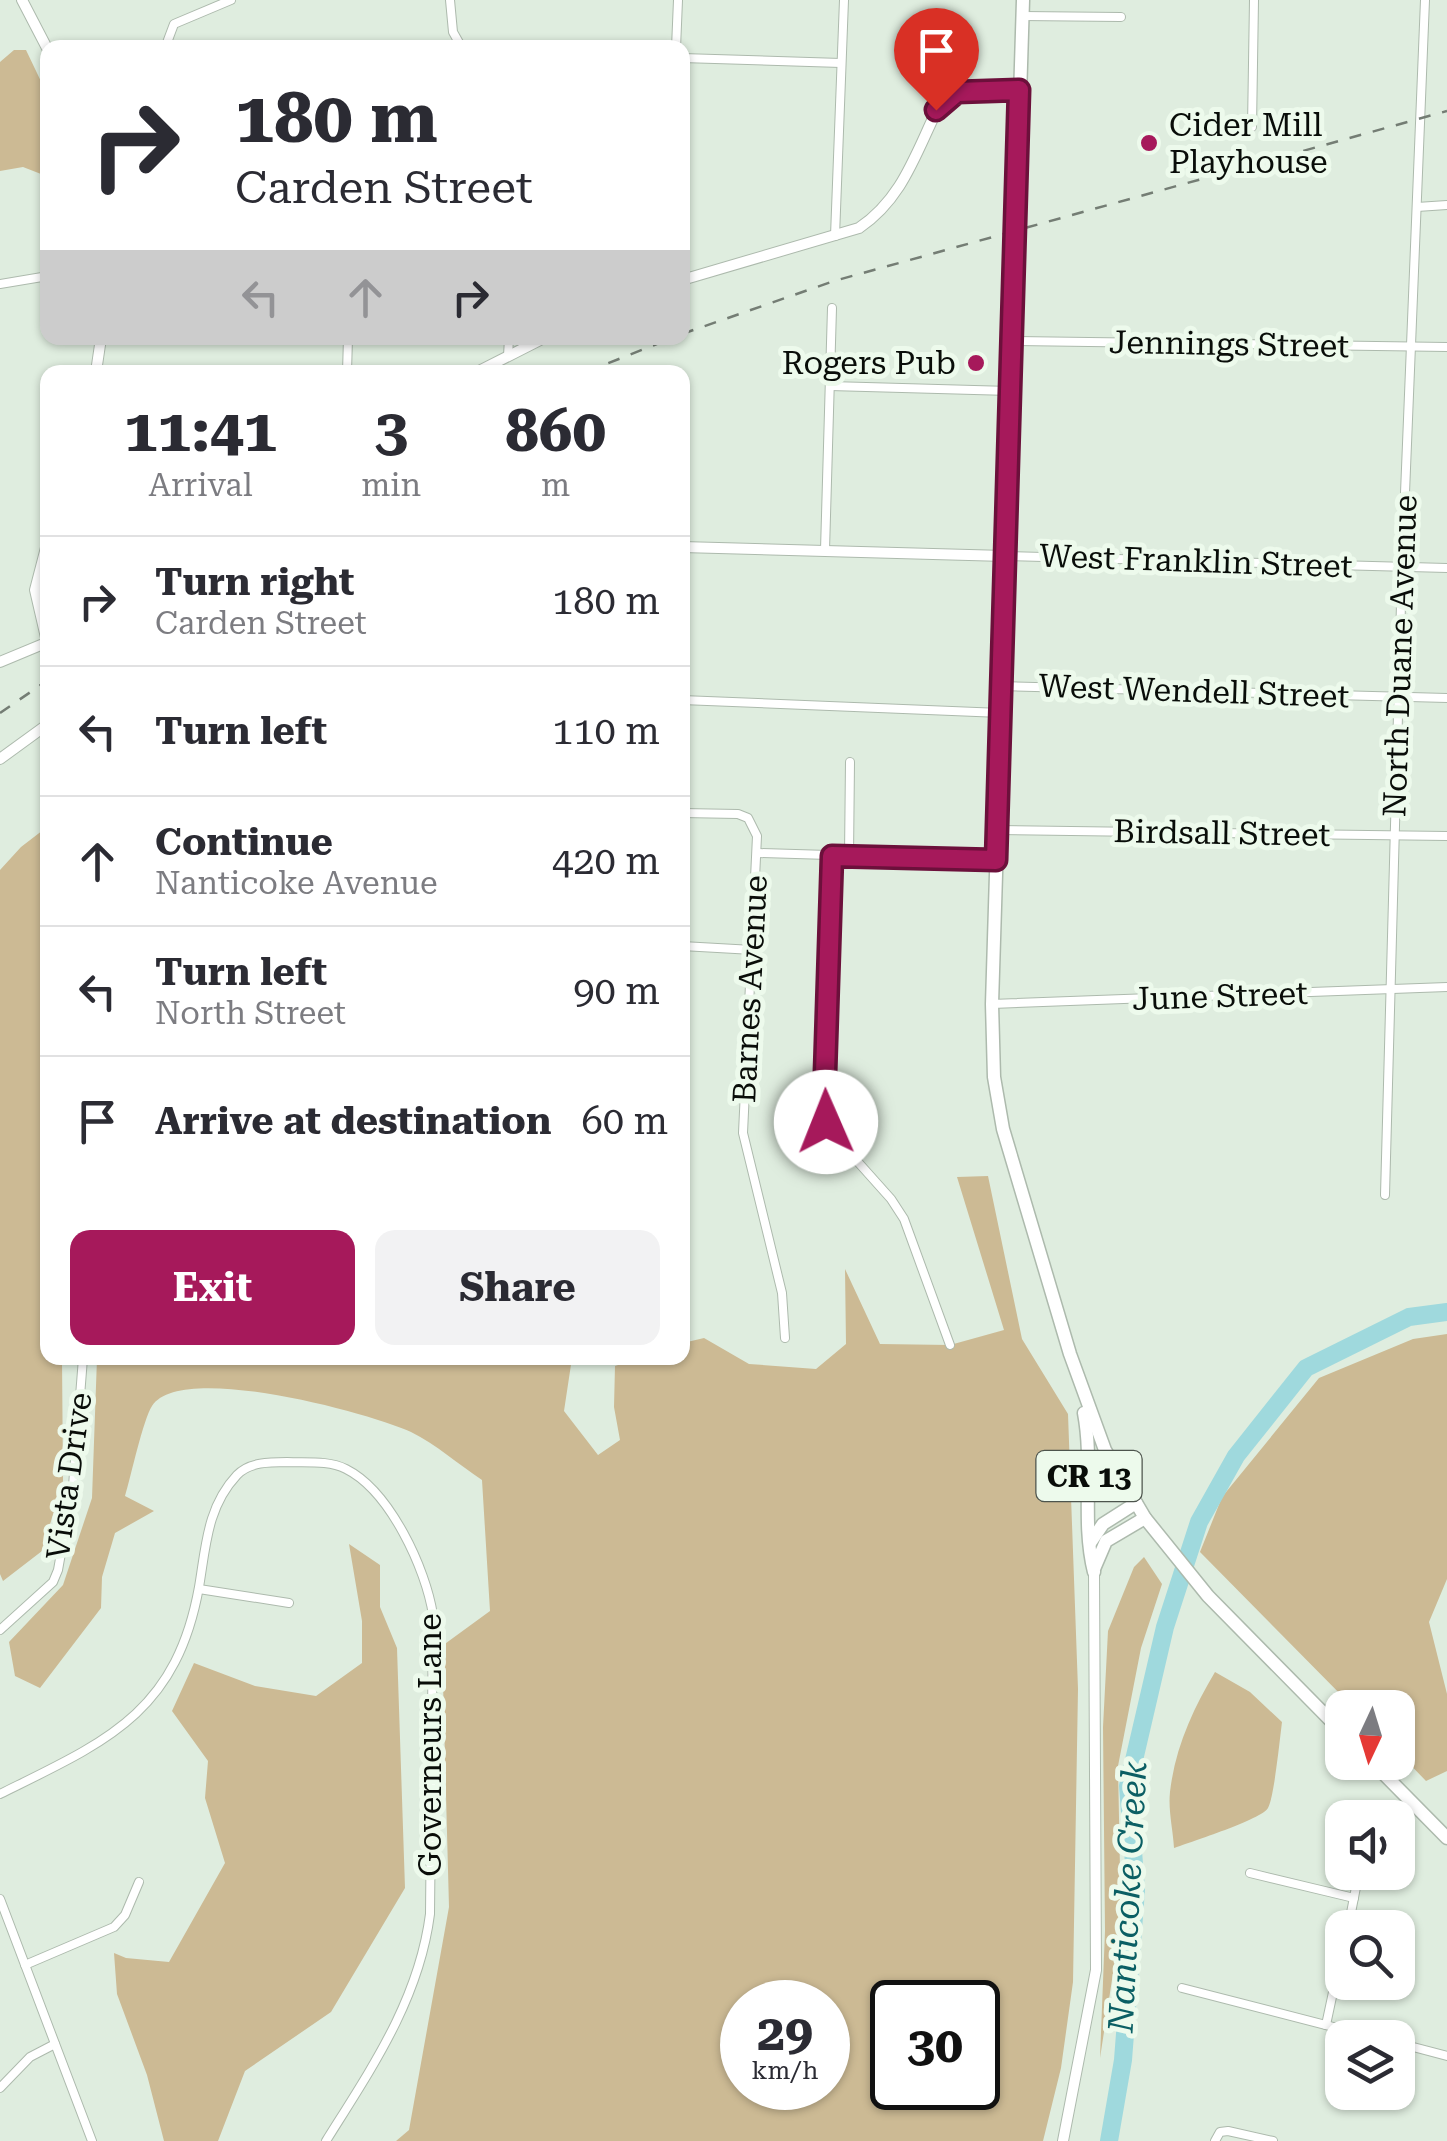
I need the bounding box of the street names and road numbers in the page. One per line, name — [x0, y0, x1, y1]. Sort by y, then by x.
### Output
street label: Jennings Street — [1108, 323, 1350, 365]
street label: North Duane Avenue — [1375, 494, 1425, 818]
street label: West Franklin Street — [1039, 537, 1353, 585]
street label: West Wendell Street — [1038, 667, 1350, 715]
street label: Birdsall Street — [1113, 812, 1331, 854]
street label: Barnes Avenue — [725, 874, 775, 1104]
street label: June Street — [1132, 974, 1308, 1018]
street label: Vista Drive — [38, 1390, 100, 1562]
road number: CR 13 — [1036, 1451, 1142, 1501]
street label: Governeurs Lane — [411, 1613, 449, 1877]

